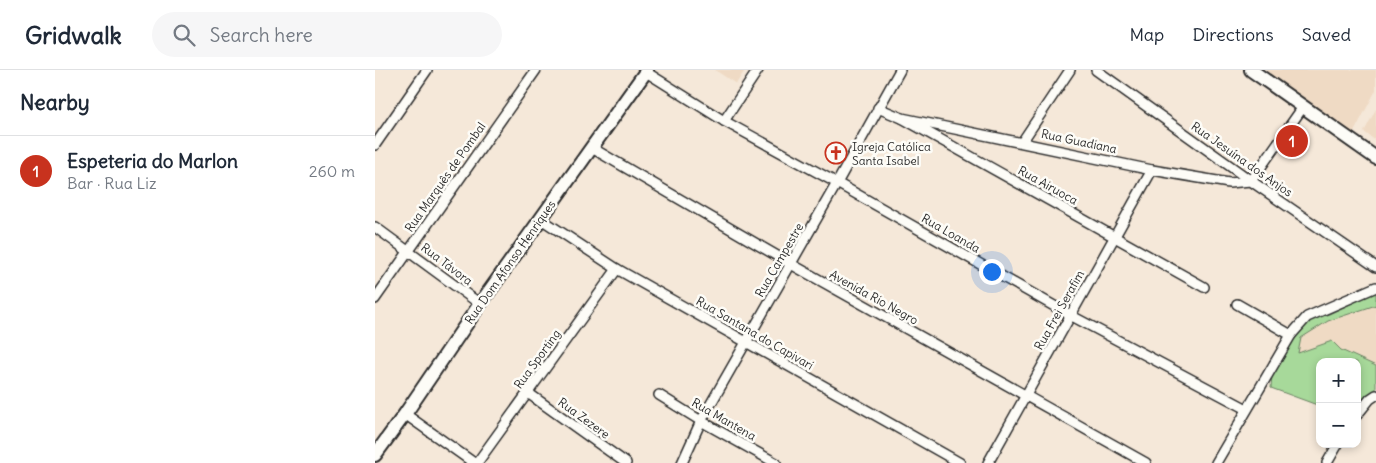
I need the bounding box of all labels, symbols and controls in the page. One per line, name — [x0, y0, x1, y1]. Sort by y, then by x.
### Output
search box — [152, 12, 502, 57]
text: Gridwalk — [25, 20, 122, 50]
icon: search — [170, 21, 198, 49]
text: Search here — [210, 23, 313, 47]
text: Map — [1129, 23, 1164, 46]
text: Directions — [1192, 23, 1274, 46]
text: Saved — [1302, 23, 1351, 46]
text: Nearby — [20, 89, 90, 116]
street label: Rua Jesuína dos Anjos — [1188, 118, 1296, 200]
street label: Rua Marquês de Pombal — [401, 119, 489, 235]
pin: 1 — [1276, 122, 1308, 160]
street label: Rua Guadiana — [1040, 126, 1118, 156]
place label: Igreja Católica Santa Isabel — [852, 139, 931, 168]
church icon: Igreja Católica Santa Isabel — [824, 141, 848, 165]
text: Espeteria do Marlon — [67, 149, 238, 173]
text: 1 — [33, 161, 39, 181]
text: 260 m — [309, 161, 355, 181]
street label: Rua Airuoca — [1015, 162, 1081, 208]
text: Bar · Rua Liz — [67, 173, 157, 193]
street label: Rua Dom Afonso Henriques — [461, 197, 559, 327]
street label: Rua Loanda — [919, 210, 983, 256]
street label: Rua Campestre — [752, 220, 806, 300]
street label: Rua Távora — [418, 240, 476, 288]
your location — [979, 259, 1005, 285]
street label: Avenida Rio Negro — [827, 266, 921, 328]
street label: Rua Frei Serafim — [1031, 267, 1087, 353]
street label: Rua Santana do Capivari — [694, 293, 816, 373]
street label: Rua Sporting — [510, 326, 564, 392]
map controls — [1316, 358, 1361, 448]
button: + — [1316, 358, 1361, 403]
street label: Rua Zezere — [555, 394, 613, 442]
street label: Rua Mantena — [689, 395, 759, 444]
button: − — [1316, 403, 1361, 448]

